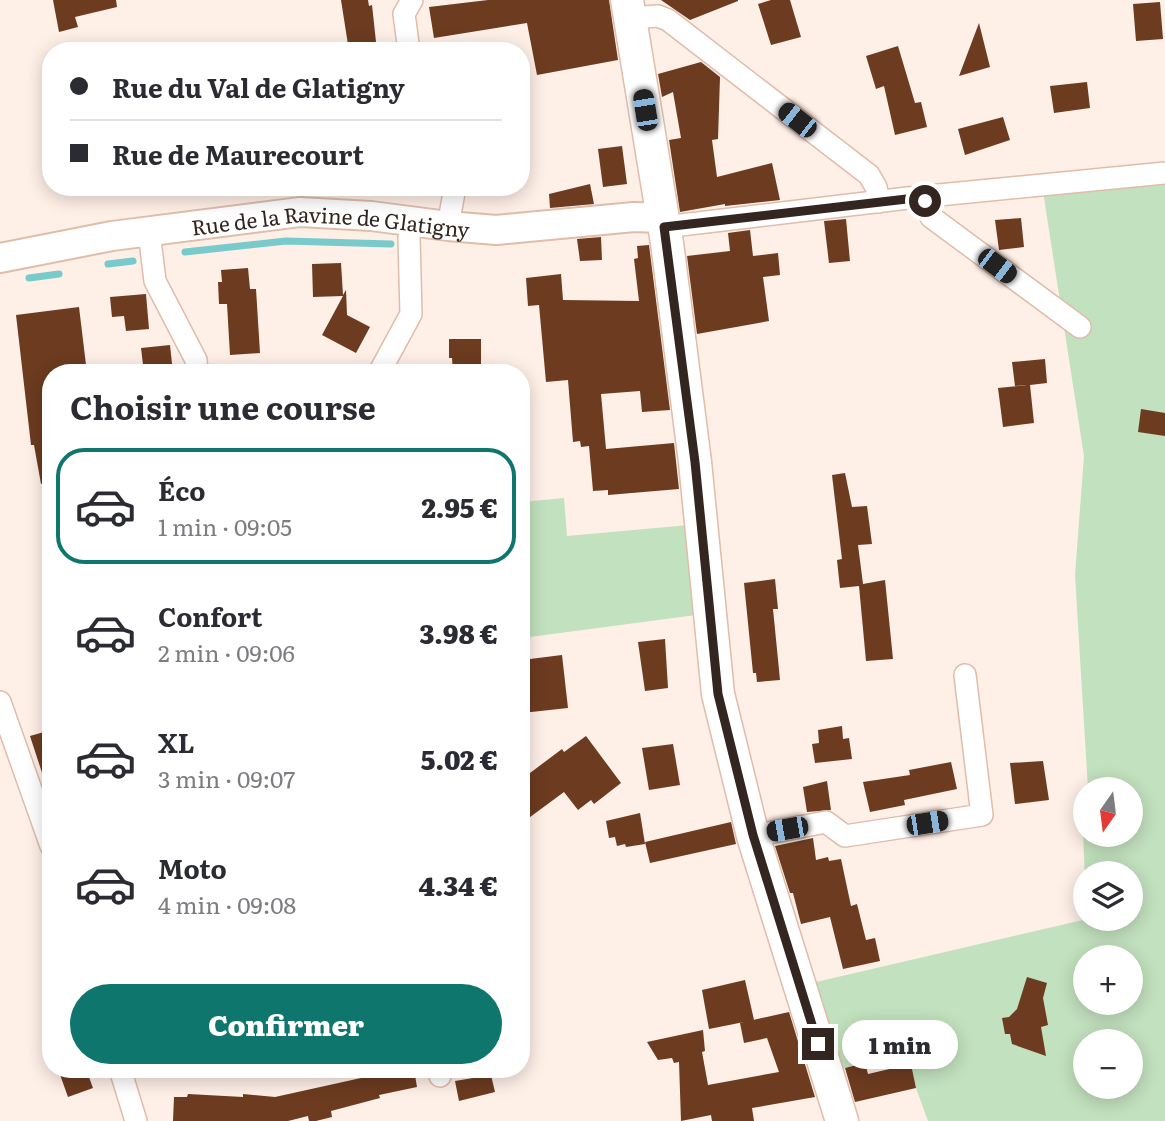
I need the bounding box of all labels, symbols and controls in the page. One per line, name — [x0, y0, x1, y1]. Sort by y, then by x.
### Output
text: Rue du Val de Glatigny — [112, 67, 405, 106]
car — [632, 88, 659, 132]
car — [774, 99, 821, 141]
text: Rue de Maurecourt — [112, 134, 364, 173]
route start — [909, 185, 941, 217]
street label: Rue de la Ravine de Glatigny — [189, 196, 472, 243]
car — [974, 245, 1021, 287]
text: Choisir une course — [70, 382, 376, 430]
text: Éco — [158, 470, 206, 509]
icon: car — [74, 475, 137, 538]
text: 2.95 € — [421, 487, 498, 526]
text: 1 min · 09:05 — [158, 509, 292, 543]
text: Confort — [158, 596, 262, 635]
icon: car — [74, 601, 137, 664]
text: 3.98 € — [420, 613, 498, 652]
text: 2 min · 09:06 — [158, 635, 295, 669]
text: XL — [158, 722, 195, 761]
icon: car — [74, 727, 137, 790]
text: 5.02 € — [421, 739, 498, 778]
text: 3 min · 09:07 — [158, 761, 295, 795]
north arrow — [1073, 777, 1143, 847]
map controls — [1073, 777, 1143, 1099]
car — [905, 809, 950, 837]
car — [765, 815, 810, 843]
text: Moto — [158, 848, 227, 887]
icon: car — [74, 853, 137, 916]
button: layers — [1073, 861, 1143, 931]
text: 4.34 € — [418, 865, 498, 904]
text: 4 min · 09:08 — [158, 887, 296, 921]
button: + — [1073, 945, 1143, 1015]
button: Confirmer — [70, 984, 502, 1064]
callout: 1 min — [842, 1020, 958, 1068]
text: 1 min — [869, 1027, 931, 1061]
route end — [802, 1028, 834, 1060]
button: − — [1073, 1029, 1143, 1099]

